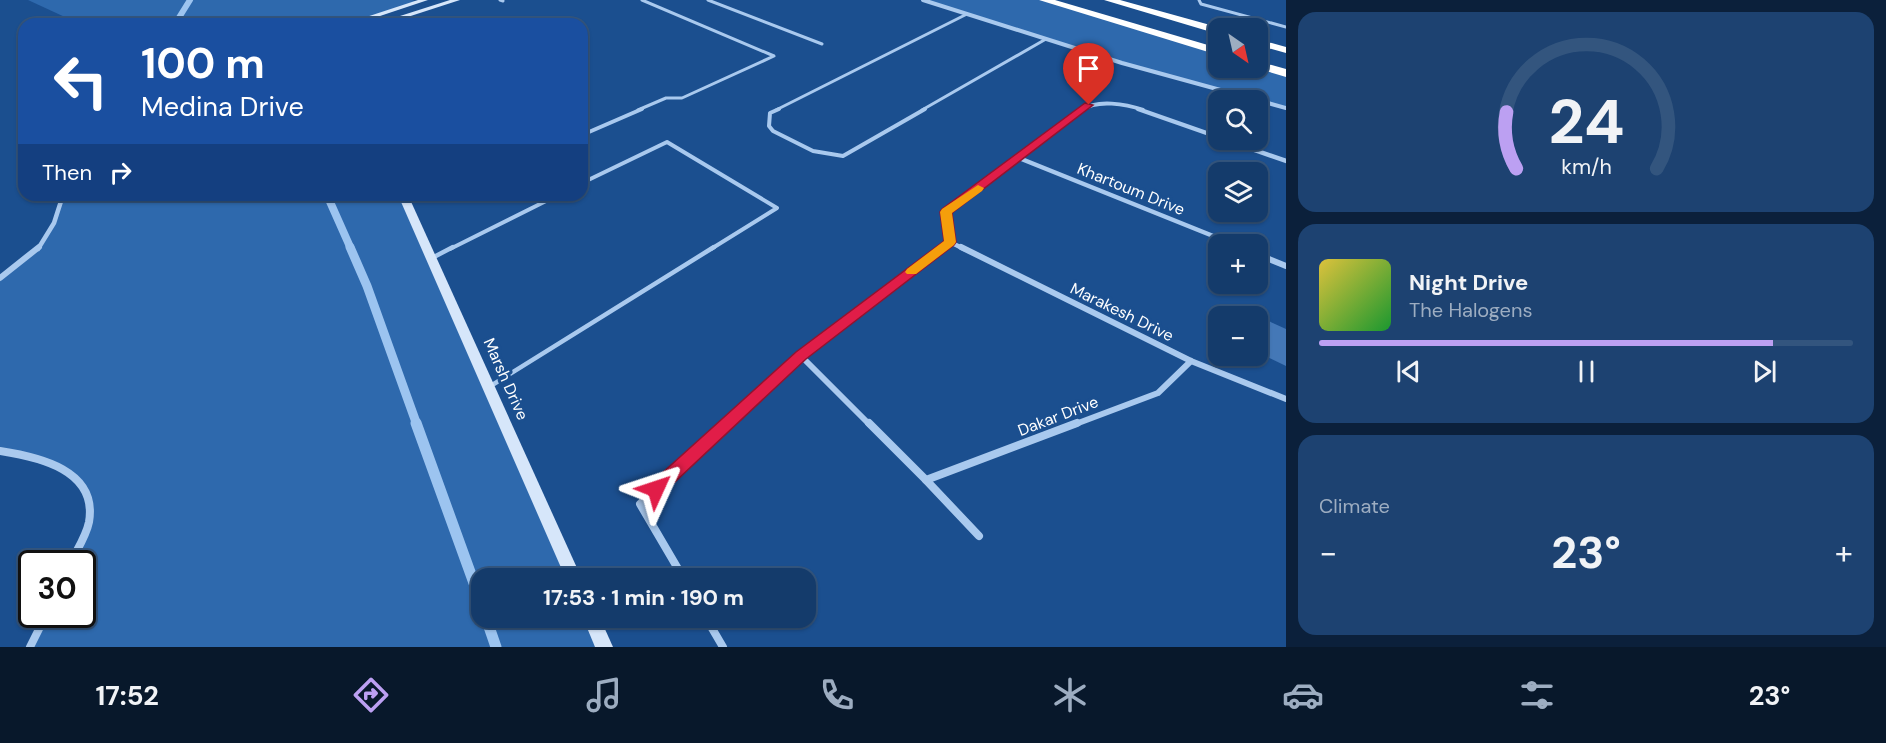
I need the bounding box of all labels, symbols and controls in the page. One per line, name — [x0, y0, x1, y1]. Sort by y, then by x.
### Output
north arrow — [1208, 18, 1268, 78]
map controls — [1208, 18, 1268, 366]
text: 100 m — [141, 36, 265, 91]
icon: left — [42, 42, 120, 120]
pin — [1063, 43, 1114, 105]
icon: arrive — [1072, 52, 1105, 85]
text: 24 — [1548, 81, 1624, 162]
text: Medina Drive — [141, 89, 304, 124]
button: search — [1208, 90, 1268, 150]
text: km/h — [1561, 153, 1611, 181]
icon: right — [104, 156, 137, 189]
text: Then — [42, 158, 92, 187]
street label: Khartoum Drive — [1074, 158, 1188, 220]
button: layers — [1208, 162, 1268, 222]
button: + — [1208, 234, 1268, 294]
text: Night Drive — [1409, 268, 1528, 297]
street label: Marakesh Drive — [1067, 278, 1177, 346]
text: The Halogens — [1409, 297, 1532, 323]
button: − — [1208, 306, 1268, 366]
street label: Marsh Drive — [479, 335, 533, 423]
icon: previous — [1392, 355, 1425, 388]
icon: pause — [1570, 355, 1603, 388]
icon: next — [1748, 355, 1781, 388]
street label: Dakar Drive — [1015, 391, 1101, 441]
position arrow — [624, 457, 688, 521]
text: Climate — [1319, 493, 1390, 519]
text: 23° — [1551, 523, 1621, 582]
text: − — [1319, 531, 1337, 574]
text: + — [1835, 531, 1853, 574]
speed limit sign: 30 — [18, 550, 96, 628]
text: 17:53 · 1 min · 190 m — [543, 583, 744, 612]
icon: directions — [350, 674, 392, 716]
icon: music — [583, 674, 625, 716]
icon: phone — [816, 674, 858, 716]
icon: climate — [1049, 674, 1091, 716]
icon: car — [1282, 674, 1324, 716]
icon: filters — [1516, 674, 1558, 716]
text: 17:52 — [96, 678, 159, 713]
text: 23° — [1749, 678, 1790, 713]

